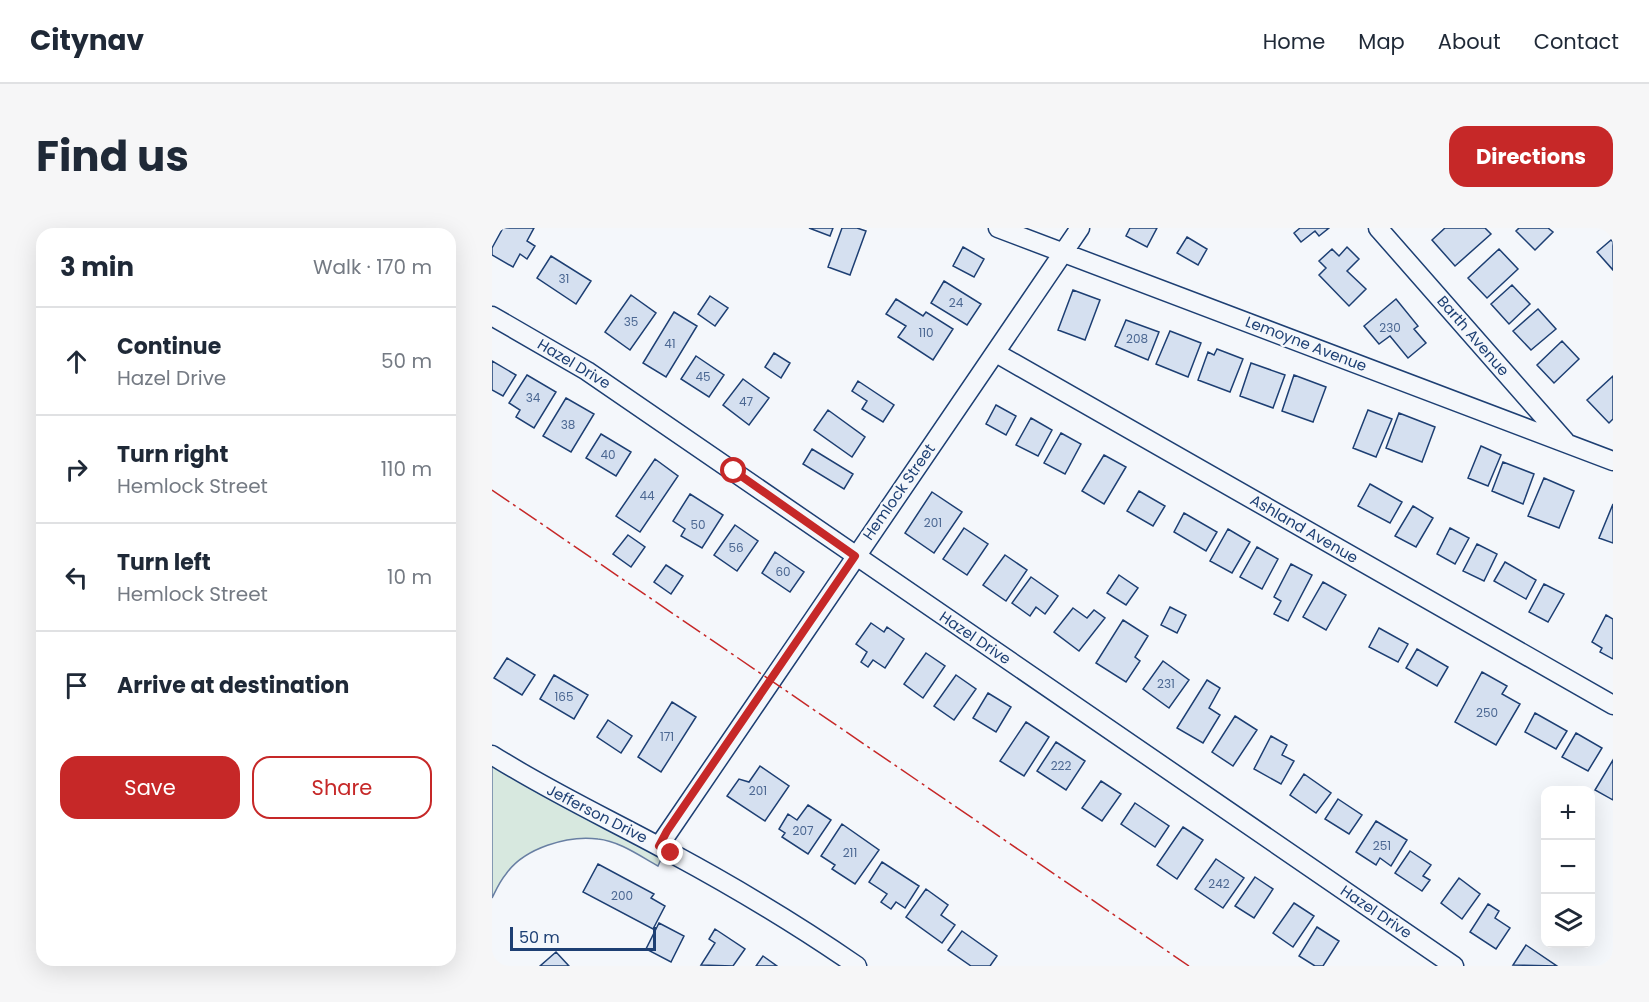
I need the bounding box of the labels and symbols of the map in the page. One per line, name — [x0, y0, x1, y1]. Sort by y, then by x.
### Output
house number: 31 — [559, 270, 569, 287]
street label: Barth Avenue — [1433, 291, 1514, 380]
house number: 24 — [949, 294, 964, 311]
street label: Lemoyne Avenue — [1242, 311, 1370, 376]
house number: 35 — [624, 313, 638, 330]
house number: 230 — [1379, 319, 1401, 336]
house number: 110 — [918, 324, 934, 341]
house number: 208 — [1126, 330, 1148, 347]
street label: Hazel Drive — [534, 333, 615, 394]
house number: 41 — [664, 335, 676, 352]
house number: 45 — [695, 368, 711, 385]
house number: 34 — [526, 389, 541, 406]
house number: 47 — [739, 393, 753, 410]
house number: 38 — [561, 416, 575, 433]
street label: Hemlock Street — [858, 439, 940, 544]
house number: 40 — [600, 446, 616, 463]
route start — [720, 457, 746, 483]
house number: 44 — [639, 487, 655, 504]
street label: Ashland Avenue — [1246, 489, 1362, 568]
house number: 201 — [924, 514, 942, 531]
house number: 50 — [690, 516, 706, 533]
house number: 56 — [728, 539, 744, 556]
house number: 60 — [775, 563, 791, 580]
street label: Hazel Drive — [935, 606, 1015, 669]
house number: 231 — [1157, 675, 1175, 692]
house number: 165 — [555, 688, 574, 705]
house number: 250 — [1476, 704, 1498, 721]
house number: 171 — [660, 728, 674, 745]
house number: 222 — [1051, 757, 1071, 774]
street label: Jefferson Drive — [543, 779, 651, 848]
house number: 201 — [749, 782, 767, 799]
house number: 207 — [793, 822, 814, 839]
house number: 251 — [1373, 837, 1391, 854]
route end — [657, 839, 683, 865]
house number: 211 — [843, 844, 857, 861]
house number: 242 — [1208, 875, 1230, 892]
street label: Hazel Drive — [1336, 880, 1416, 943]
house number: 200 — [611, 887, 633, 904]
scale bar — [510, 924, 656, 952]

